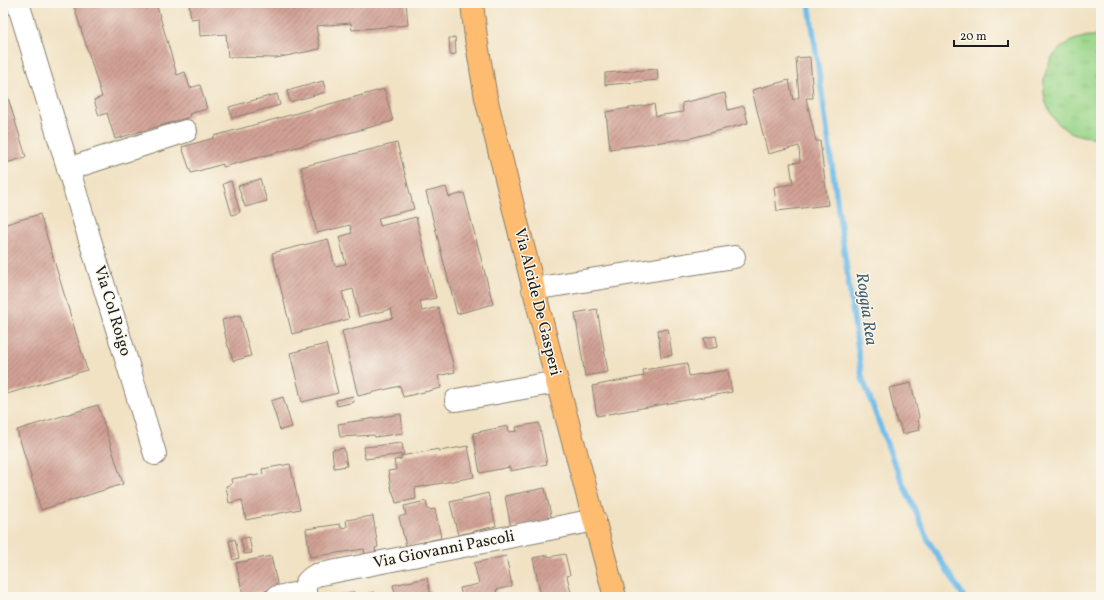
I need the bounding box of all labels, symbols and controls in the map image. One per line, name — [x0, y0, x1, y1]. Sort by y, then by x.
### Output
scale bar — [954, 22, 1008, 48]
text: 20 m — [960, 29, 987, 45]
street label: Via Alcide De Gasperi — [508, 226, 566, 378]
street label: Via Col Roigo — [88, 263, 136, 359]
water label: Roggia Rea — [849, 271, 883, 347]
street label: Via Giovanni Pascoli — [371, 525, 517, 575]

